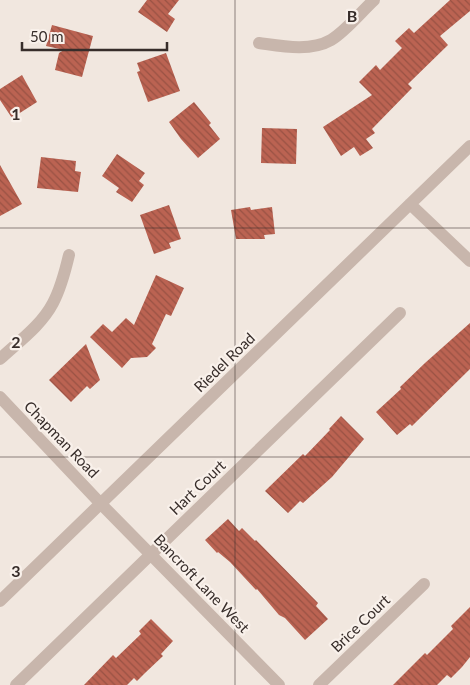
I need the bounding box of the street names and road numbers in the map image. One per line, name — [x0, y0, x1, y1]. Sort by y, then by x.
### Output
street label: Riedel Road — [190, 329, 258, 395]
street label: Chapman Road — [21, 397, 103, 481]
street label: Hart Court — [165, 455, 229, 518]
street label: Bancroft Lane West — [150, 530, 254, 636]
street label: Brice Court — [327, 590, 394, 656]

